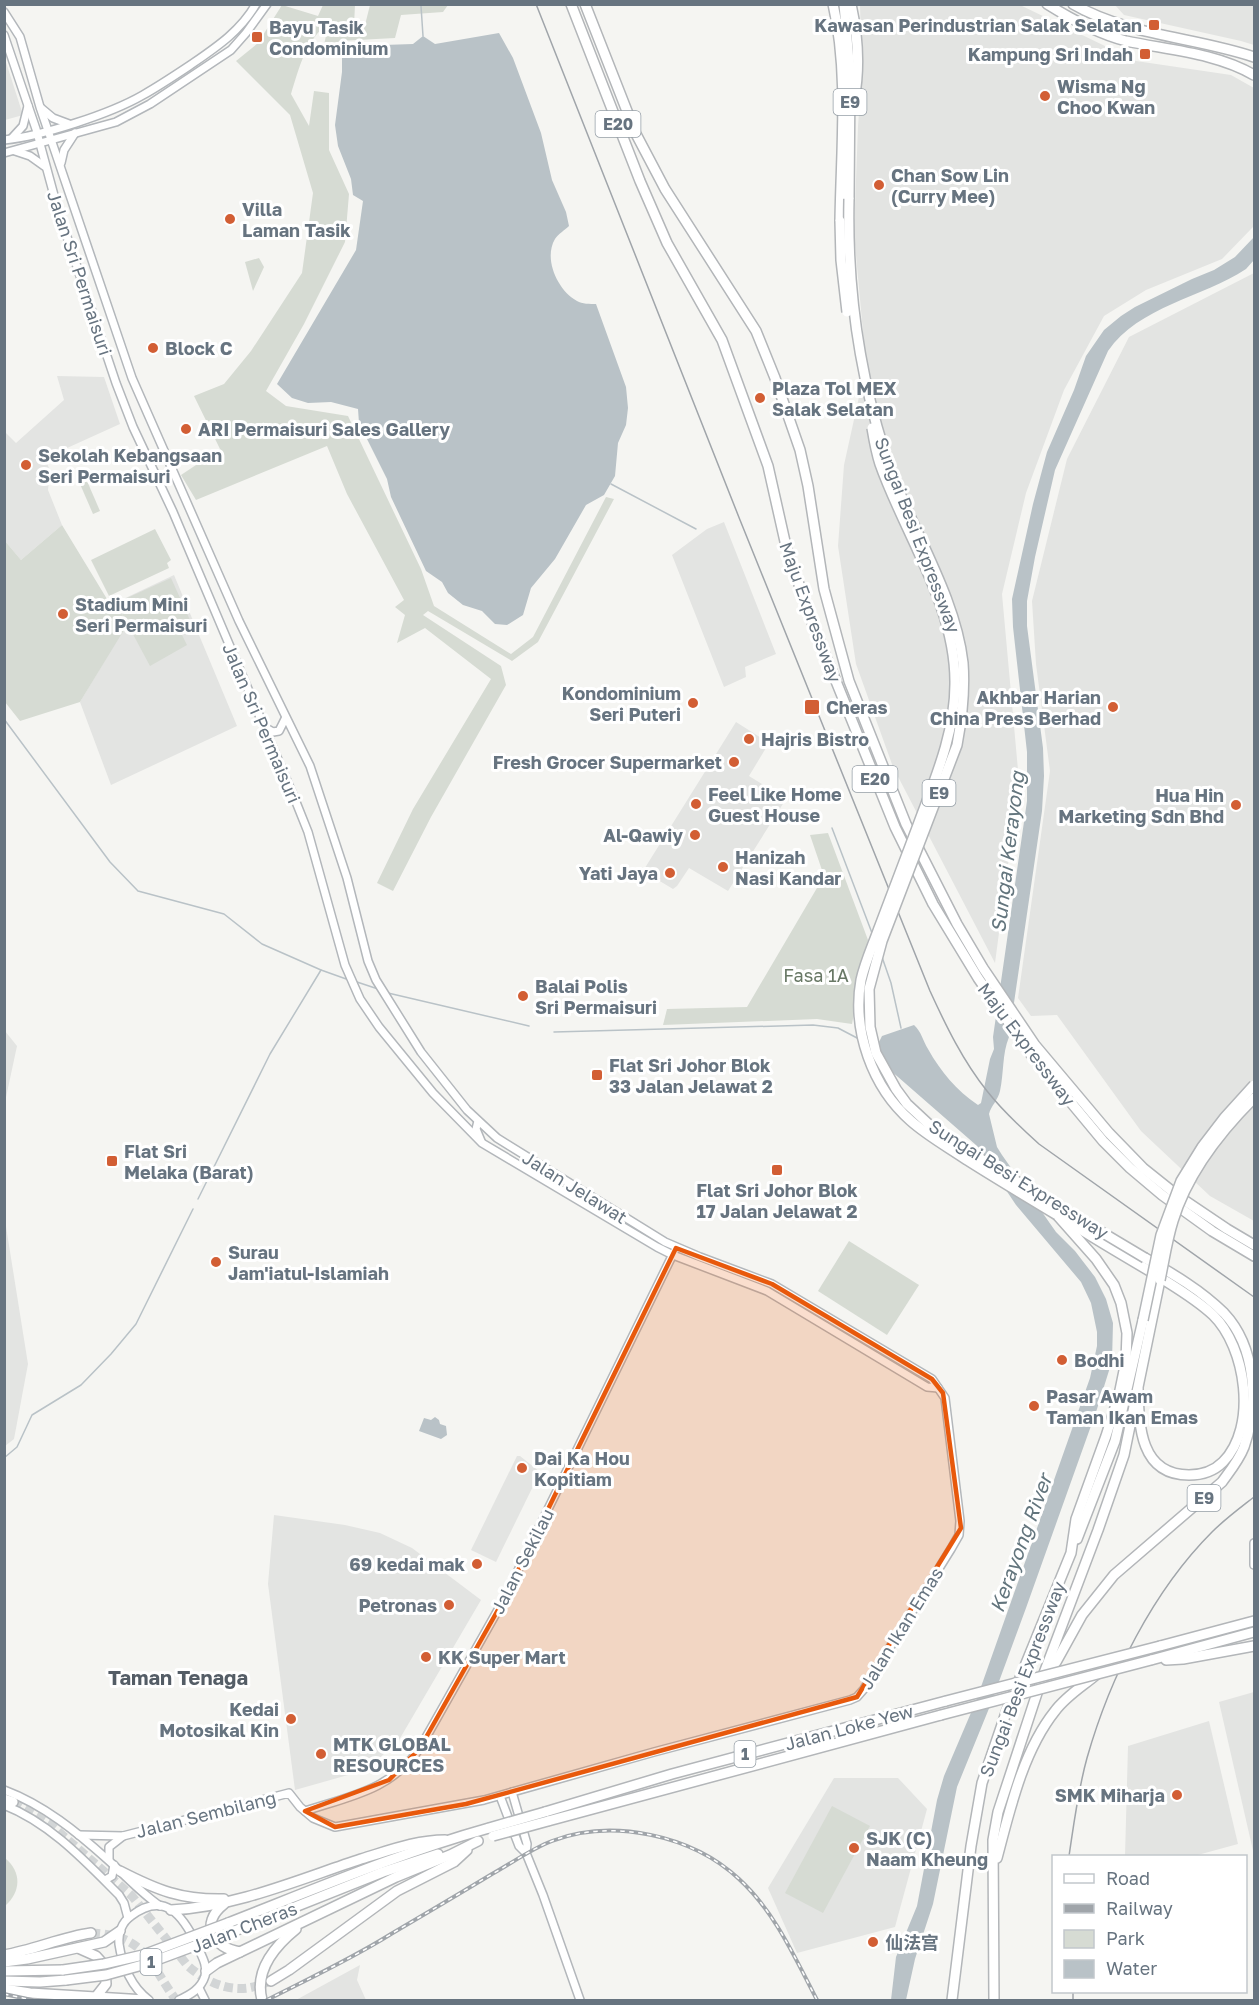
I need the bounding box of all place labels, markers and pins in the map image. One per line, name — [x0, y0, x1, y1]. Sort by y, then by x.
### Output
place label: Kawasan Perindustrian Salak Selatan — [814, 14, 1142, 36]
place label: Bayu Tasik Condominium — [269, 16, 388, 59]
marker: Kawasan Perindustrian Salak Selatan — [1147, 18, 1161, 32]
marker: Bayu Tasik Condominium — [250, 30, 264, 44]
place label: Kampung Sri Indah — [968, 43, 1133, 65]
marker: Kampung Sri Indah — [1138, 47, 1152, 61]
place label: Wisma Ng Choo Kwan — [1057, 75, 1155, 118]
marker: Wisma Ng Choo Kwan — [1038, 89, 1052, 103]
place label: Chan Sow Lin (Curry Mee) — [891, 164, 1009, 207]
marker: Chan Sow Lin (Curry Mee) — [872, 178, 886, 192]
place label: Villa Laman Tasik — [242, 198, 351, 241]
marker: Villa Laman Tasik — [223, 212, 237, 226]
place label: Block C — [165, 337, 233, 359]
marker: Block C — [146, 341, 160, 355]
place label: Plaza Tol MEX Salak Selatan — [772, 377, 897, 420]
marker: Plaza Tol MEX Salak Selatan — [753, 391, 767, 405]
place label: ARI Permaisuri Sales Gallery — [198, 418, 450, 440]
marker: ARI Permaisuri Sales Gallery — [179, 422, 193, 436]
place label: Sekolah Kebangsaan Seri Permaisuri — [38, 444, 222, 487]
marker: Sekolah Kebangsaan Seri Permaisuri — [19, 458, 33, 472]
place label: Stadium Mini Seri Permaisuri — [75, 593, 208, 636]
marker: Stadium Mini Seri Permaisuri — [56, 607, 70, 621]
place label: Kondominium Seri Puteri — [562, 682, 681, 725]
place label: Akhbar Harian China Press Berhad — [930, 686, 1101, 729]
marker: Kondominium Seri Puteri — [686, 696, 700, 710]
place label: Cheras — [826, 696, 888, 718]
marker: Cheras — [803, 698, 821, 716]
marker: Akhbar Harian China Press Berhad — [1106, 700, 1120, 714]
place label: Hajris Bistro — [761, 728, 869, 750]
marker: Hajris Bistro — [742, 732, 756, 746]
place label: Fresh Grocer Supermarket — [493, 751, 722, 773]
marker: Fresh Grocer Supermarket — [727, 755, 741, 769]
place label: Feel Like Home Guest House — [708, 783, 842, 826]
place label: Hua Hin Marketing Sdn Bhd — [1058, 784, 1224, 827]
marker: Feel Like Home Guest House — [689, 797, 703, 811]
marker: Hua Hin Marketing Sdn Bhd — [1229, 798, 1243, 812]
place label: Al-Qawiy — [603, 824, 683, 846]
marker: Al-Qawiy — [688, 828, 702, 842]
place label: Hanizah Nasi Kandar — [735, 846, 841, 889]
marker: Hanizah Nasi Kandar — [716, 860, 730, 874]
place label: Yati Jaya — [579, 862, 658, 884]
marker: Yati Jaya — [663, 866, 677, 880]
place label: Balai Polis Sri Permaisuri — [535, 975, 657, 1018]
marker: Balai Polis Sri Permaisuri — [516, 989, 530, 1003]
place label: Flat Sri Johor Blok 33 Jalan Jelawat 2 — [609, 1054, 773, 1097]
marker: Flat Sri Johor Blok 33 Jalan Jelawat 2 — [590, 1068, 604, 1082]
place label: Flat Sri Melaka (Barat) — [124, 1140, 254, 1183]
marker: Flat Sri Melaka (Barat) — [105, 1154, 119, 1168]
marker: Flat Sri Johor Blok 17 Jalan Jelawat 2 — [770, 1163, 784, 1177]
place label: Flat Sri Johor Blok 17 Jalan Jelawat 2 — [696, 1179, 858, 1222]
place label: Surau Jam'iatul-Islamiah — [228, 1241, 389, 1284]
marker: Surau Jam'iatul-Islamiah — [209, 1255, 223, 1269]
place label: Bodhi — [1074, 1349, 1124, 1371]
marker: Bodhi — [1055, 1353, 1069, 1367]
place label: Pasar Awam Taman Ikan Emas — [1046, 1385, 1198, 1428]
marker: Pasar Awam Taman Ikan Emas — [1027, 1399, 1041, 1413]
place label: Dai Ka Hou Kopitiam — [534, 1447, 630, 1490]
marker: Dai Ka Hou Kopitiam — [515, 1461, 529, 1475]
place label: 69 kedai mak — [349, 1553, 466, 1575]
marker: 69 kedai mak — [470, 1557, 484, 1571]
place label: Petronas — [358, 1594, 437, 1616]
marker: Petronas — [442, 1598, 456, 1612]
place label: KK Super Mart — [438, 1646, 566, 1668]
marker: KK Super Mart — [419, 1650, 433, 1664]
place label: Kedai Motosikal Kin — [159, 1698, 279, 1741]
marker: Kedai Motosikal Kin — [284, 1712, 298, 1726]
place label: MTK GLOBAL RESOURCES — [333, 1733, 451, 1776]
marker: MTK GLOBAL RESOURCES — [314, 1747, 328, 1761]
place label: SMK Miharja — [1055, 1784, 1165, 1806]
marker: SMK Miharja — [1170, 1788, 1184, 1802]
place label: SJK (C) Naam Kheung — [866, 1827, 988, 1870]
marker: SJK (C) Naam Kheung — [847, 1841, 861, 1855]
place label: 仙法宫 — [885, 1931, 939, 1953]
marker: 仙法宫 — [866, 1935, 880, 1949]

